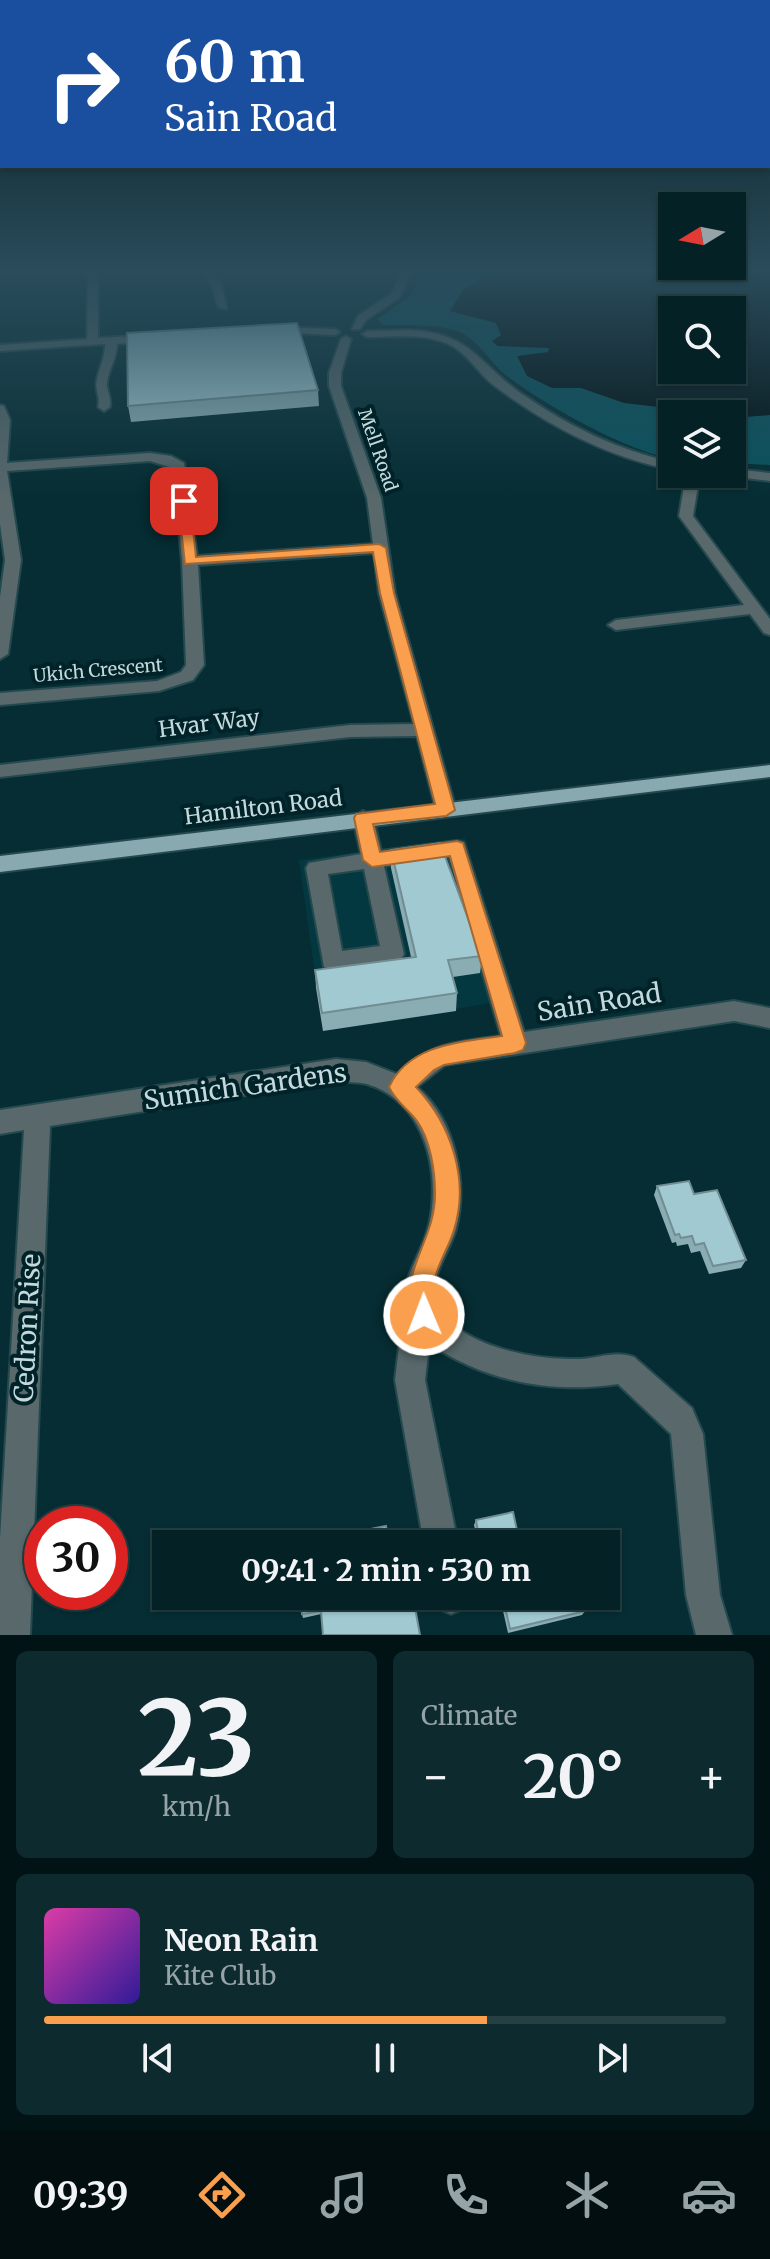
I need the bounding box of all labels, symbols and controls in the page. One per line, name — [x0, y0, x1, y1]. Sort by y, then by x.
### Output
text: 60 m — [164, 27, 305, 97]
icon: right — [32, 32, 136, 136]
text: Sain Road — [164, 96, 337, 141]
north arrow — [658, 192, 746, 280]
map controls — [658, 192, 746, 488]
button: search — [658, 296, 746, 384]
button: layers — [658, 400, 746, 488]
street label: Mell Road — [353, 406, 403, 495]
pin — [150, 467, 218, 535]
icon: arrive — [162, 479, 206, 523]
street label: Ukich Crescent — [32, 653, 164, 687]
street label: Hvar Way — [157, 703, 261, 743]
street label: Hamilton Road — [182, 783, 344, 831]
street label: Sain Road — [535, 976, 664, 1028]
street label: Sumich Gardens — [141, 1055, 349, 1117]
street label: Cedron Rise — [7, 1253, 47, 1403]
position arrow — [382, 1273, 466, 1357]
speed limit sign: 30 — [24, 1506, 128, 1610]
text: 09:41 · 2 min · 530 m — [241, 1551, 531, 1589]
text: 23 — [137, 1673, 256, 1803]
text: Climate — [421, 1699, 517, 1732]
text: 20° — [523, 1739, 624, 1814]
text: − — [421, 1749, 450, 1804]
text: + — [697, 1749, 726, 1804]
text: km/h — [162, 1790, 231, 1823]
text: Neon Rain — [164, 1921, 318, 1959]
text: Kite Club — [164, 1959, 276, 1992]
icon: previous — [136, 2036, 180, 2080]
icon: pause — [363, 2036, 407, 2080]
icon: next — [590, 2036, 634, 2080]
icon: directions — [194, 2167, 250, 2223]
icon: music — [316, 2167, 372, 2223]
icon: phone — [438, 2167, 494, 2223]
icon: climate — [559, 2167, 615, 2223]
icon: car — [681, 2167, 737, 2223]
text: 09:39 — [33, 2173, 129, 2218]

